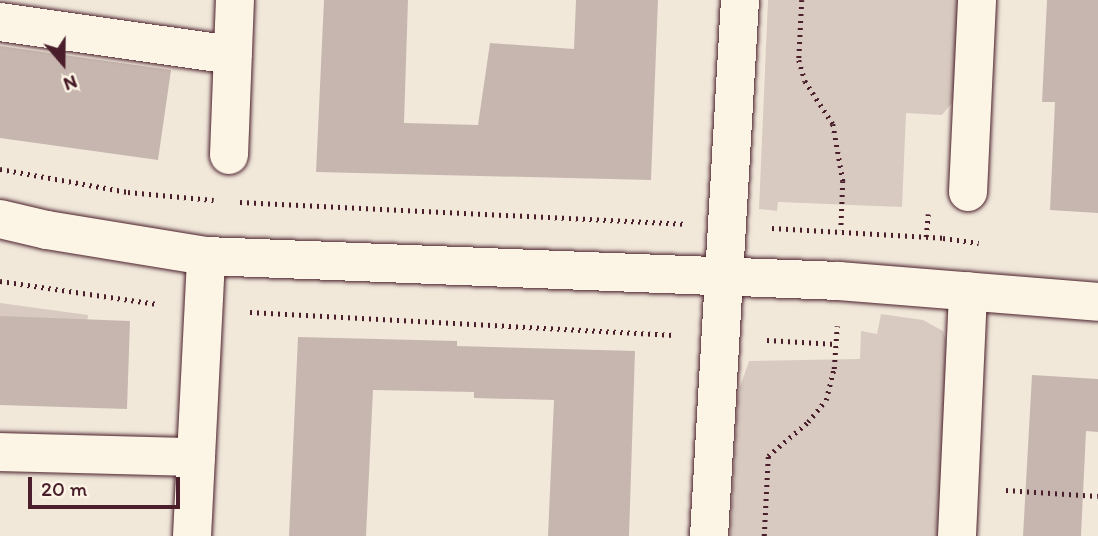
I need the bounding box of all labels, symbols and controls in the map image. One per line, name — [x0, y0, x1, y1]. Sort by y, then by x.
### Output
north arrow — [28, 28, 98, 98]
text: N — [60, 70, 80, 96]
scale bar — [32, 462, 184, 506]
text: 20 m — [41, 476, 87, 501]

